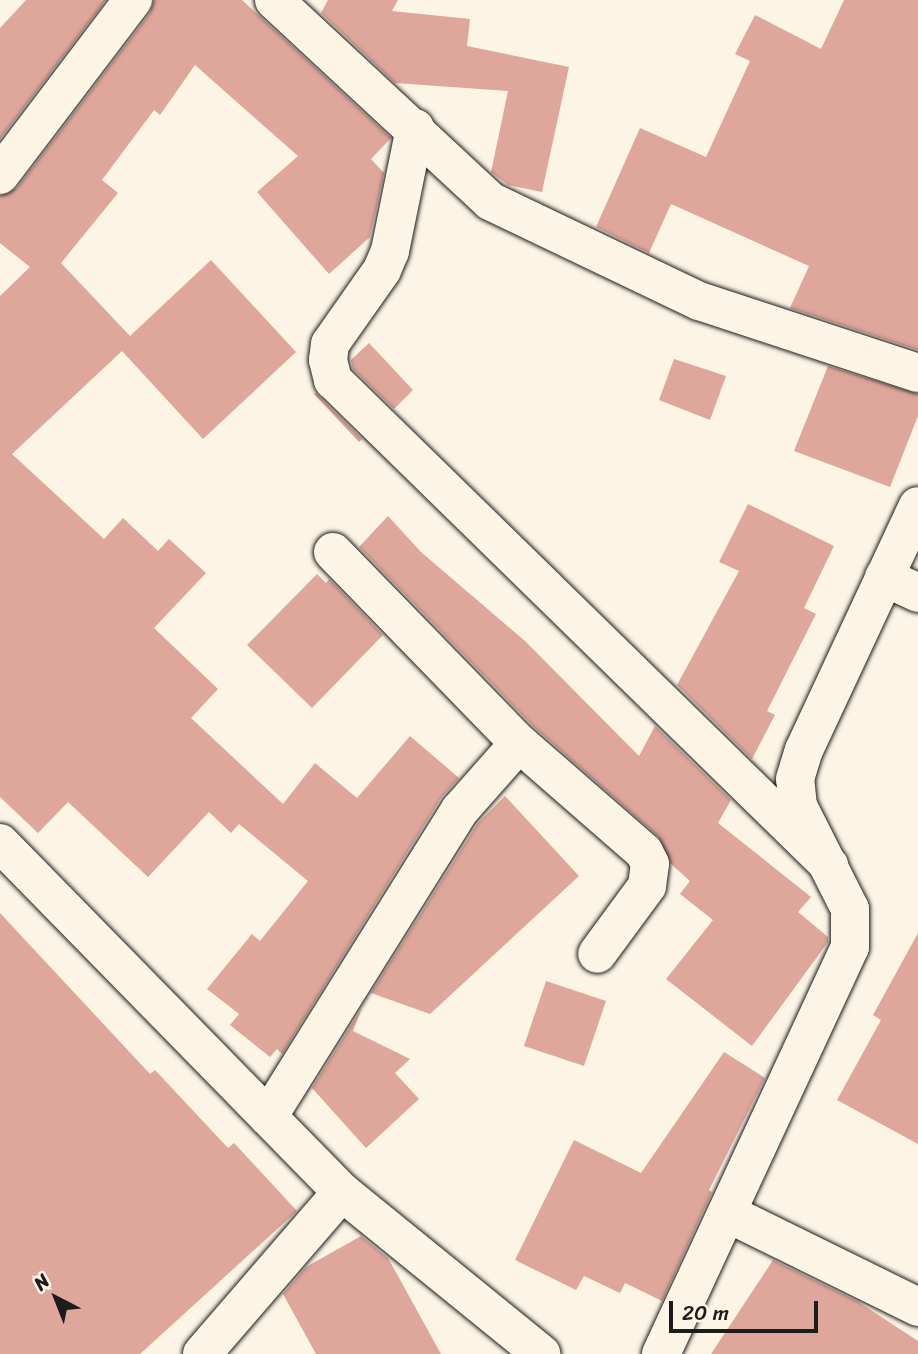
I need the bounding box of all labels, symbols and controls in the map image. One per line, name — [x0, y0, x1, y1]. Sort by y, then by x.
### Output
north arrow — [21, 1263, 91, 1333]
text: N — [26, 1265, 58, 1299]
scale bar — [673, 1288, 822, 1332]
text: 20 m — [682, 1294, 729, 1332]

